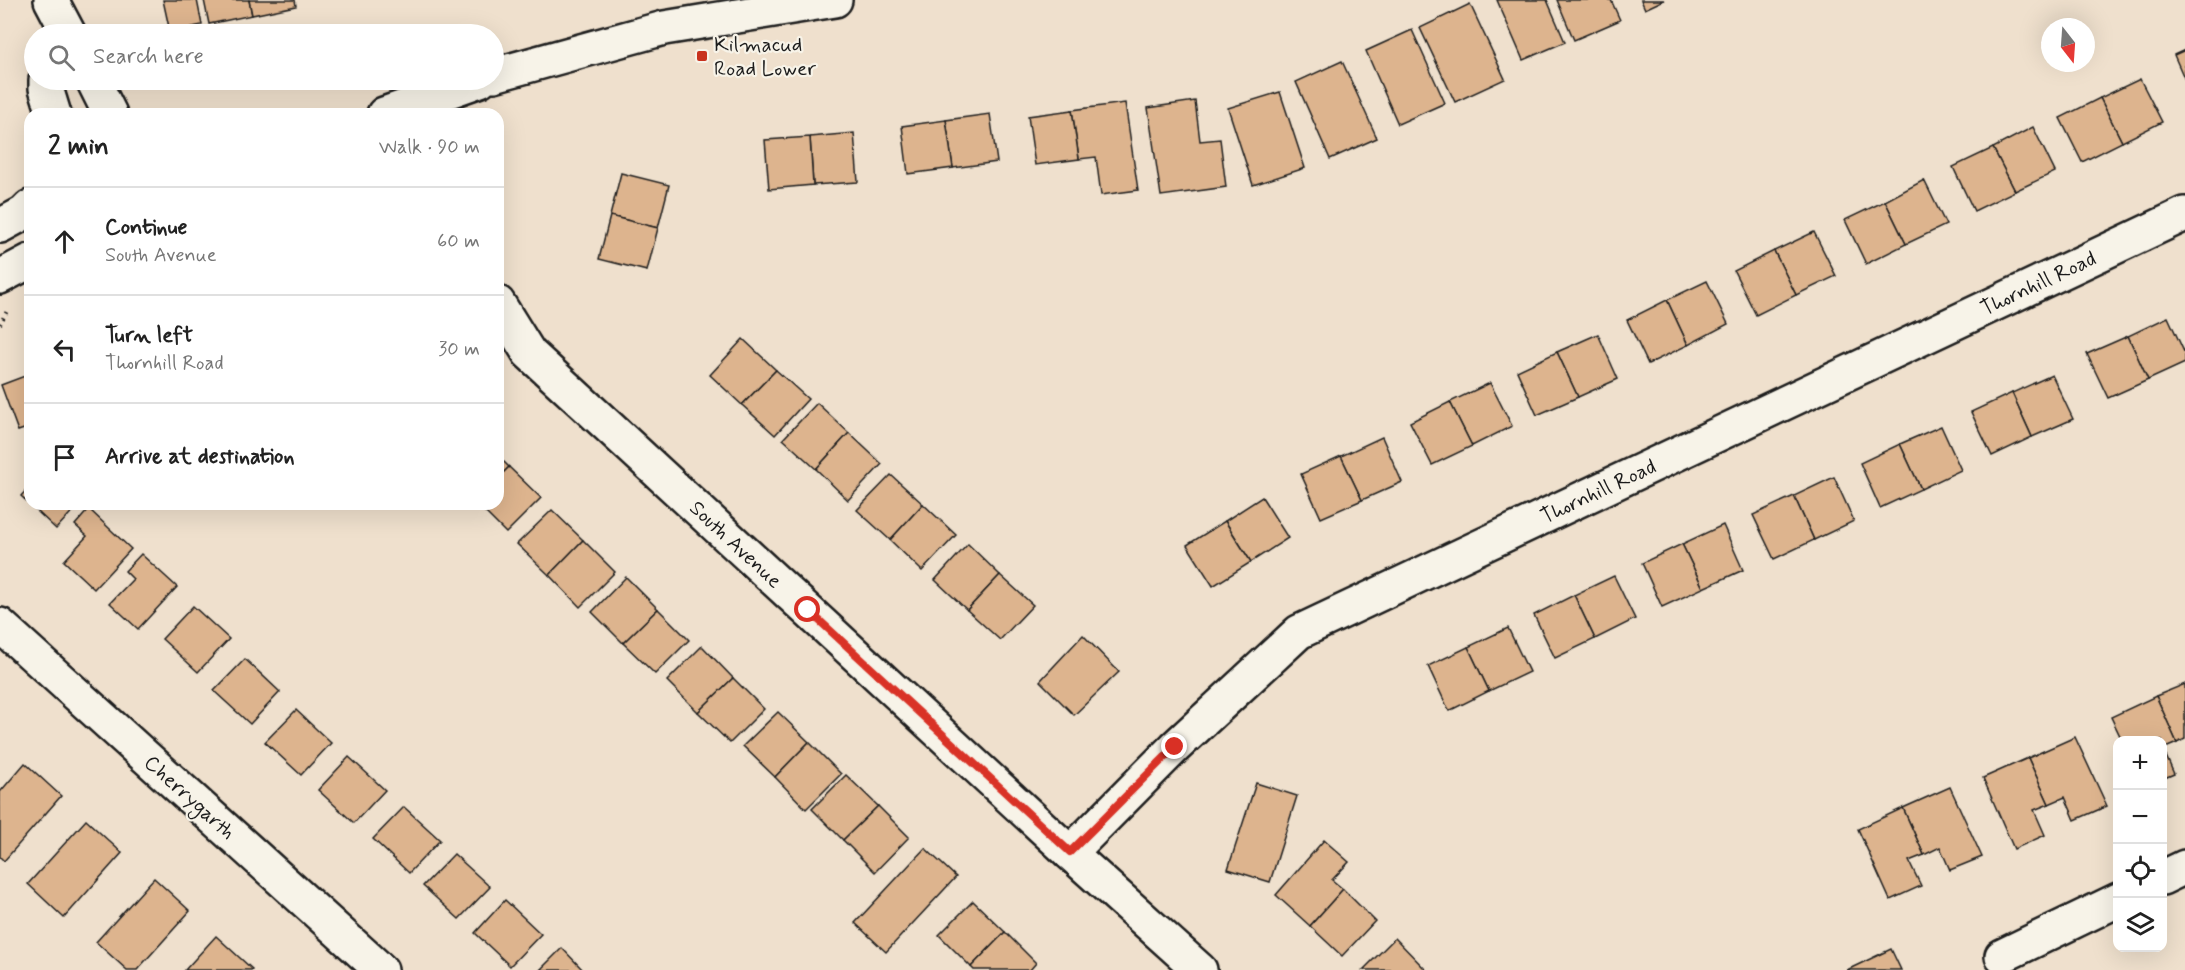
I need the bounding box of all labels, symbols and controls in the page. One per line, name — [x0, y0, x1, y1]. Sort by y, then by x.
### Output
north arrow — [2041, 18, 2095, 72]
search box — [24, 24, 504, 90]
place label: Kilmacud Road Lower — [714, 31, 816, 83]
icon: search — [45, 41, 78, 74]
text: Search here — [93, 43, 204, 71]
marker: Kilmacud Road Lower — [695, 49, 709, 63]
text: 2 min — [48, 130, 109, 164]
text: Walk · 90 m — [379, 134, 480, 161]
text: Continue — [105, 214, 187, 242]
icon: ahead — [48, 225, 81, 258]
text: 60 m — [437, 228, 480, 255]
text: South Avenue — [105, 242, 217, 269]
street label: Thornhill Road — [1976, 245, 2101, 323]
text: Turn left — [105, 322, 193, 350]
icon: left — [48, 333, 81, 366]
text: 30 m — [438, 336, 480, 363]
text: Thornhill Road — [105, 350, 224, 377]
icon: arrive — [48, 441, 81, 474]
text: Arrive at destination — [105, 443, 295, 471]
street label: Thornhill Road — [1536, 453, 1661, 531]
street label: South Avenue — [683, 495, 788, 595]
route start — [794, 596, 820, 622]
route end — [1161, 733, 1187, 759]
map controls — [2113, 736, 2167, 952]
button: + — [2113, 736, 2167, 790]
street label: Cherrygarth — [137, 749, 241, 847]
button: − — [2113, 790, 2167, 844]
button: locate — [2113, 844, 2167, 898]
button: layers — [2113, 898, 2167, 952]

